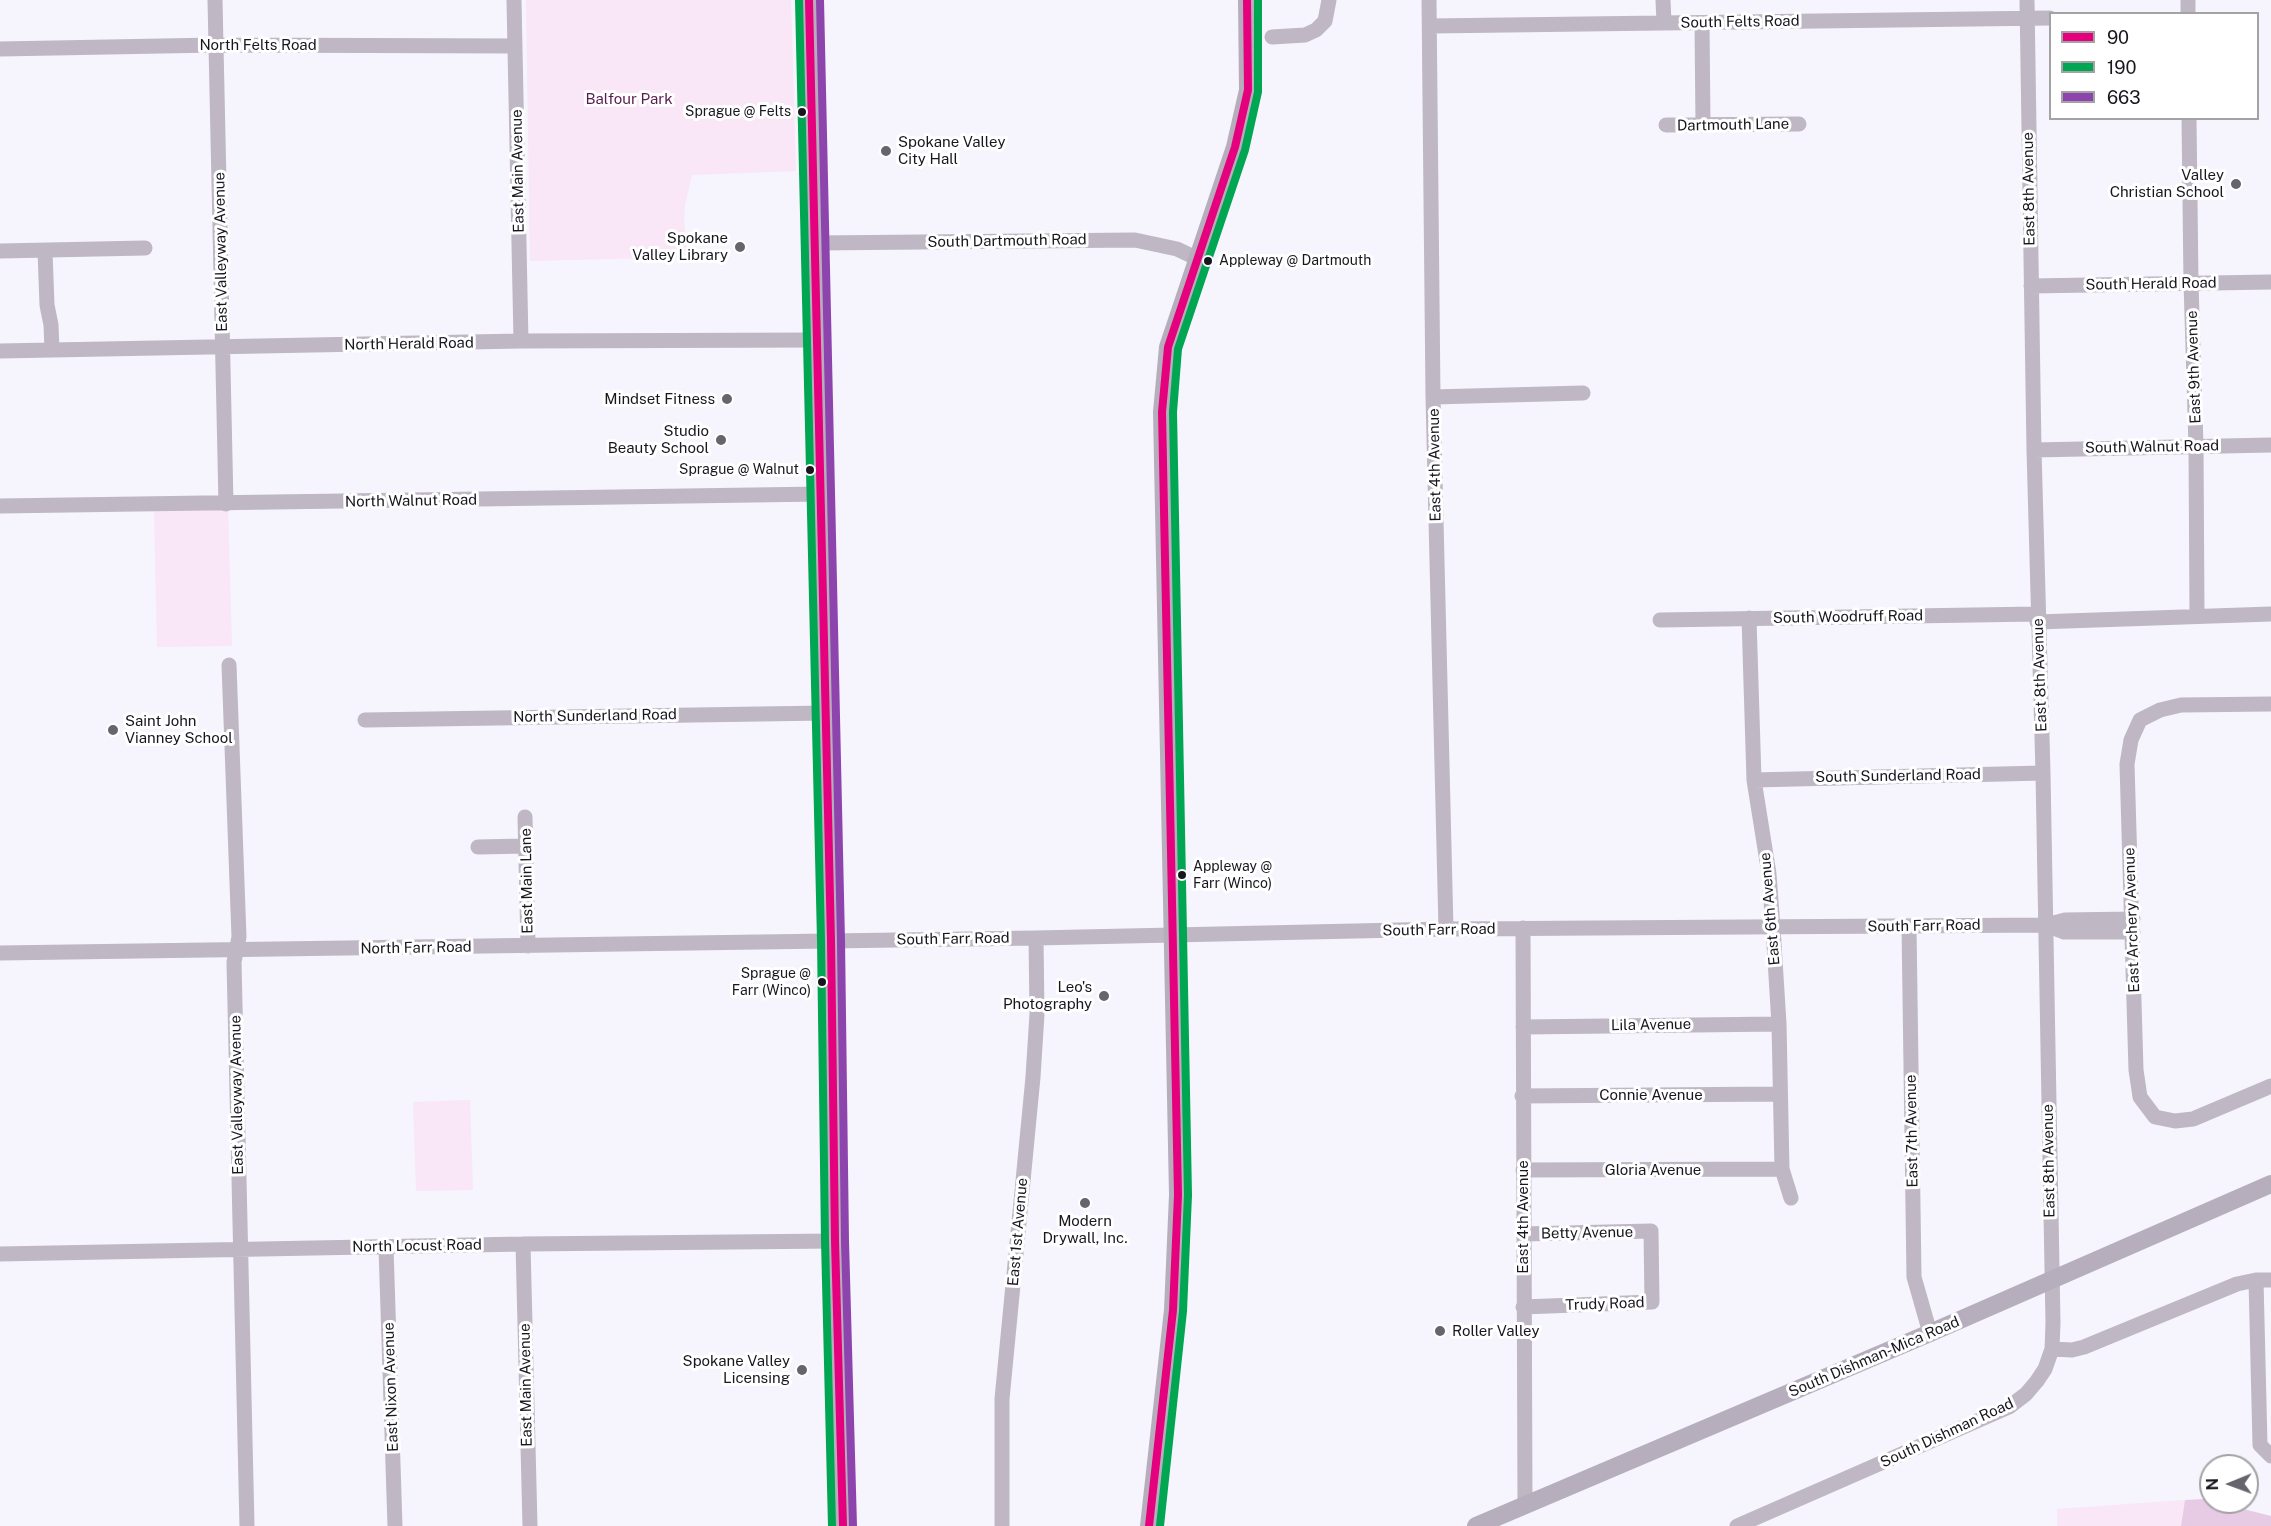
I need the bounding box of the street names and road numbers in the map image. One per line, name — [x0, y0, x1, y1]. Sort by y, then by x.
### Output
street label: South Felts Road — [1680, 12, 1800, 32]
street label: North Felts Road — [199, 36, 317, 54]
street label: East Main Avenue — [508, 109, 528, 233]
street label: Dartmouth Lane — [1677, 115, 1789, 135]
street label: East 8th Avenue — [2019, 132, 2039, 246]
street label: East Valleyway Avenue — [211, 172, 231, 332]
street label: South Dartmouth Road — [927, 231, 1087, 251]
street label: South Herald Road — [2085, 274, 2217, 294]
street label: East 9th Avenue — [2183, 310, 2205, 424]
street label: North Herald Road — [344, 334, 474, 354]
street label: East 4th Avenue — [1425, 408, 1445, 522]
street label: South Walnut Road — [2085, 437, 2219, 457]
street label: North Walnut Road — [345, 491, 477, 511]
street label: South Woodruff Road — [1773, 607, 1923, 627]
street label: East 8th Avenue — [2029, 618, 2051, 732]
street label: North Sunderland Road — [513, 706, 677, 726]
street label: South Sunderland Road — [1815, 766, 1981, 786]
street label: East Main Lane — [517, 828, 537, 934]
street label: East Archery Avenue — [2120, 847, 2144, 993]
street label: East 6th Avenue — [1756, 852, 1784, 966]
street label: South Farr Road — [1867, 916, 1981, 936]
street label: South Farr Road — [1382, 920, 1496, 940]
street label: South Farr Road — [896, 929, 1010, 949]
street label: North Farr Road — [360, 938, 472, 958]
street label: East Valleyway Avenue — [227, 1015, 247, 1175]
street label: Lila Avenue — [1611, 1015, 1691, 1035]
street label: East 7th Avenue — [1902, 1074, 1922, 1188]
street label: Connie Avenue — [1599, 1086, 1703, 1104]
street label: East 8th Avenue — [2039, 1104, 2059, 1218]
street label: East 4th Avenue — [1514, 1160, 1532, 1274]
street label: Gloria Avenue — [1605, 1161, 1701, 1179]
street label: East 1st Avenue — [1004, 1177, 1032, 1287]
street label: Betty Avenue — [1541, 1223, 1633, 1243]
street label: North Locust Road — [352, 1236, 482, 1256]
street label: Trudy Road — [1565, 1294, 1645, 1314]
street label: South Dishman-Mica Road — [1786, 1313, 1962, 1401]
street label: East Nixon Avenue — [380, 1322, 402, 1452]
street label: East Main Avenue — [516, 1323, 536, 1447]
street label: South Dishman Road — [1878, 1394, 2016, 1472]

